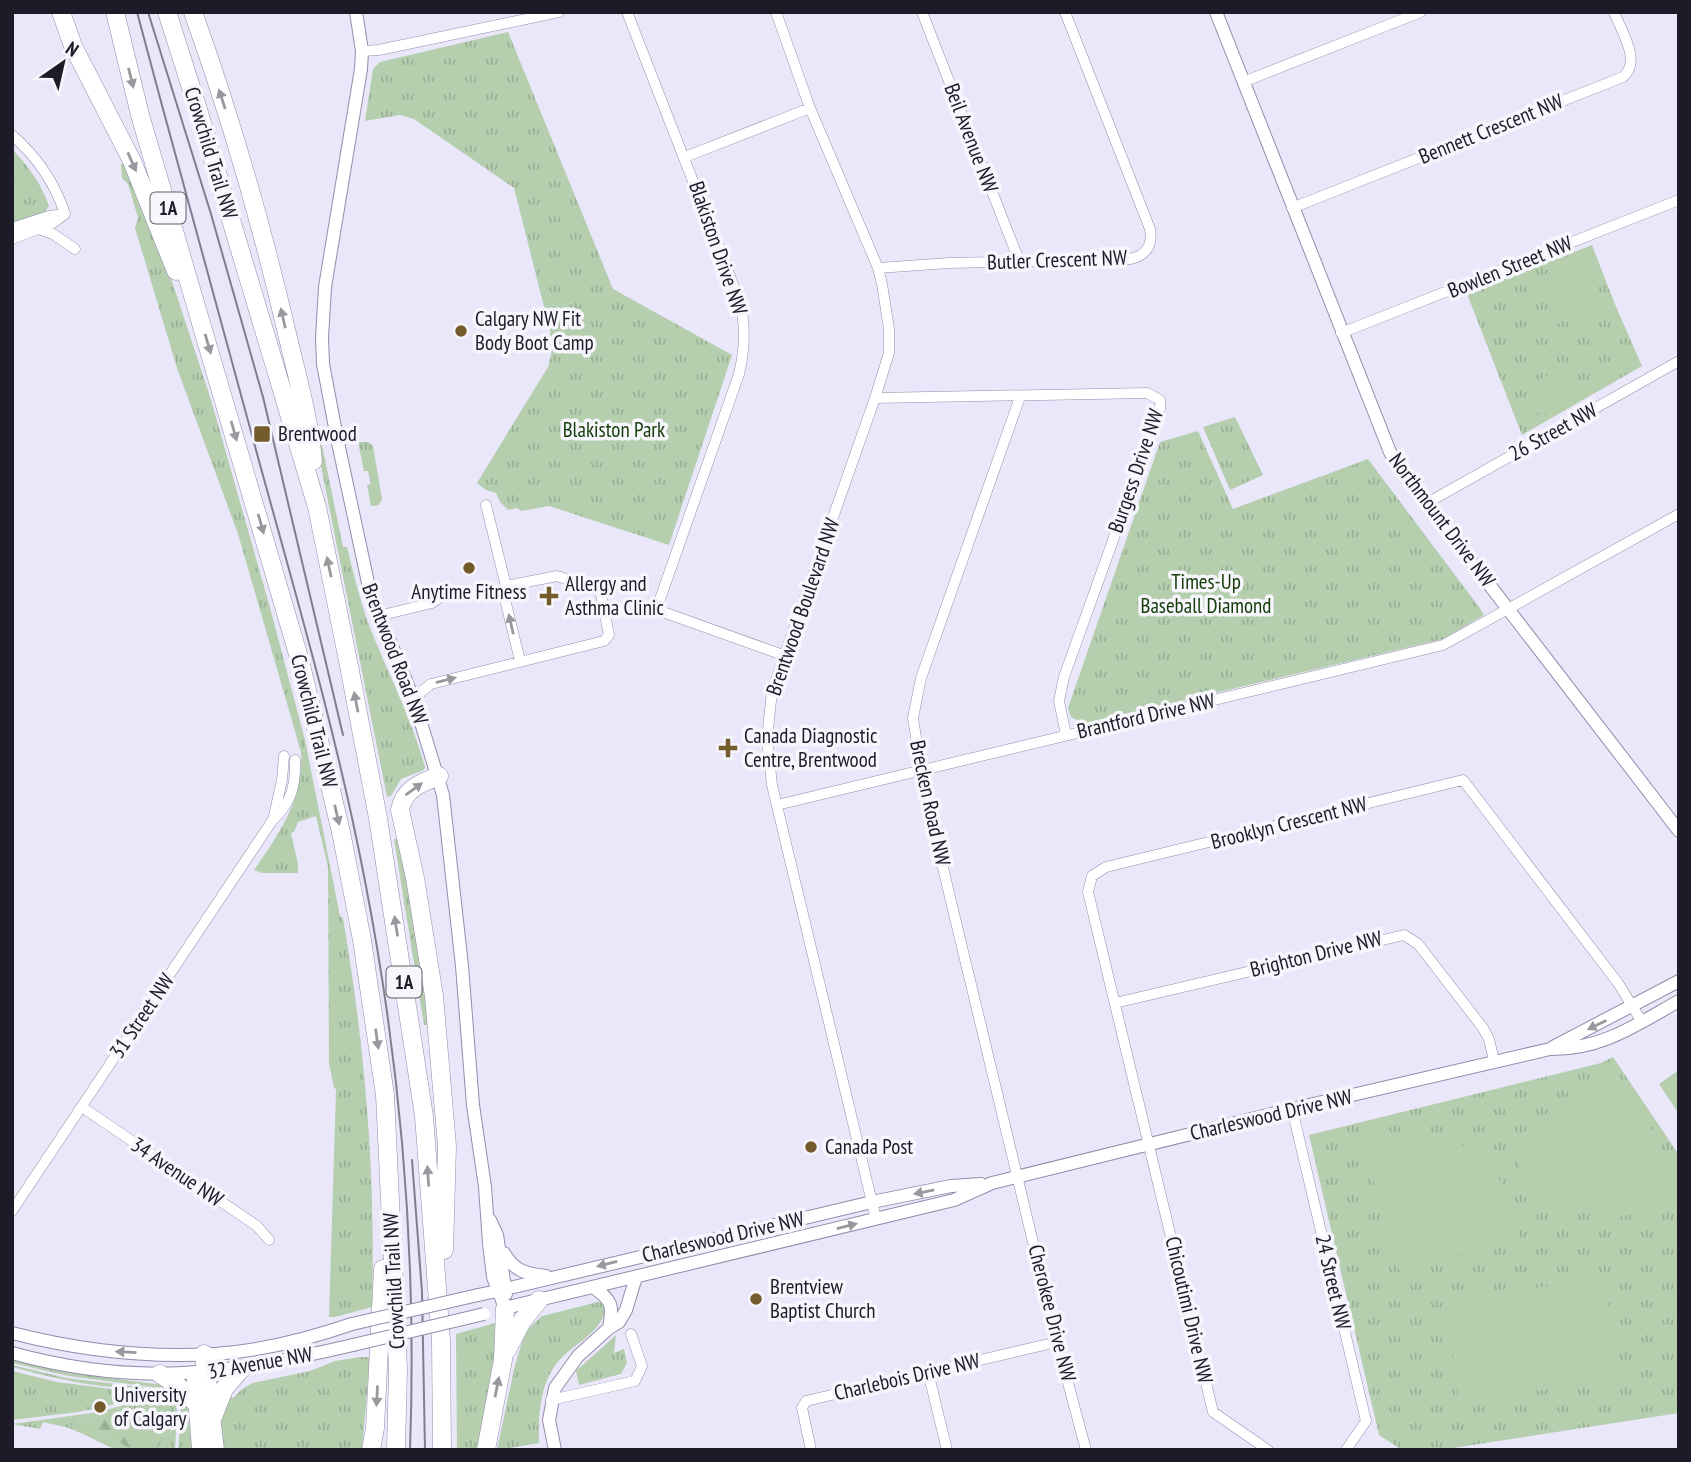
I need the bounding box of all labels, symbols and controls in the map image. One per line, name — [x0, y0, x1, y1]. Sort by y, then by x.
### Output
north arrow — [28, 28, 98, 98]
text: N — [62, 36, 83, 62]
one-way arrow — [126, 68, 137, 90]
street label: Beil Avenue NW — [938, 79, 1005, 196]
street label: Crowchild Trail NW — [179, 84, 244, 222]
street label: Bennett Crescent NW — [1415, 87, 1567, 170]
one-way arrow — [216, 88, 227, 109]
one-way arrow — [126, 152, 138, 172]
street label: Blakiston Drive NW — [683, 178, 754, 318]
road number: 1A — [150, 192, 186, 224]
street label: Bowlen Street NW — [1444, 229, 1576, 304]
street label: Butler Crescent NW — [987, 244, 1127, 275]
place label: Calgary NW Fit Body Boot Camp — [475, 305, 594, 356]
one-way arrow — [277, 307, 288, 329]
marker: Calgary NW Fit Body Boot Camp — [453, 323, 469, 339]
one-way arrow — [204, 334, 214, 355]
street label: 26 Street NW — [1504, 396, 1602, 467]
street label: Burgess Drive NW — [1102, 405, 1169, 536]
park label: Blakiston Park — [563, 416, 665, 443]
place label: Brentwood — [278, 420, 357, 447]
one-way arrow — [229, 421, 239, 442]
marker: Brentwood — [252, 424, 272, 444]
street label: Northmount Drive NW — [1383, 447, 1502, 592]
one-way arrow — [256, 513, 267, 535]
street label: Brentwood Boulevard NW — [760, 515, 846, 699]
one-way arrow — [324, 556, 335, 578]
marker: Anytime Fitness — [461, 560, 477, 576]
park label: Times-Up Baseball Diamond — [1141, 568, 1271, 619]
place label: Allergy and Asthma Clinic — [565, 570, 664, 621]
place label: Anytime Fitness — [411, 578, 527, 605]
street label: Brentwood Road NW — [356, 579, 435, 728]
marker: Allergy and Asthma Clinic — [539, 586, 559, 606]
one-way arrow — [505, 613, 516, 635]
street label: Crowchild Trail NW — [285, 651, 344, 790]
one-way arrow — [435, 674, 457, 685]
street label: Brantford Drive NW — [1074, 687, 1217, 744]
one-way arrow — [350, 691, 361, 713]
place label: Canada Diagnostic Centre, Brentwood — [744, 722, 878, 773]
marker: Canada Diagnostic Centre, Brentwood — [718, 738, 738, 758]
street label: Brecken Road NW — [904, 738, 957, 868]
one-way arrow — [405, 782, 424, 796]
street label: Brooklyn Crescent NW — [1208, 790, 1370, 855]
one-way arrow — [331, 804, 342, 826]
one-way arrow — [390, 915, 401, 937]
street label: Brighton Drive NW — [1247, 924, 1385, 983]
road number: 1A — [386, 966, 422, 998]
street label: 31 Street NW — [103, 968, 180, 1063]
one-way arrow — [1587, 1020, 1607, 1031]
one-way arrow — [372, 1028, 383, 1050]
street label: Charleswood Drive NW — [1187, 1083, 1355, 1146]
street label: 34 Avenue NW — [126, 1131, 229, 1212]
place label: Canada Post — [825, 1133, 913, 1160]
marker: Canada Post — [803, 1139, 819, 1155]
one-way arrow — [422, 1164, 433, 1186]
one-way arrow — [913, 1186, 935, 1197]
street label: Charleswood Drive NW — [639, 1205, 807, 1268]
street label: Crowchild Trail NW — [376, 1212, 411, 1350]
one-way arrow — [836, 1220, 858, 1231]
street label: 24 Street NW — [1309, 1232, 1358, 1332]
street label: Chicoutimi Drive NW — [1159, 1234, 1219, 1386]
street label: Cherokee Drive NW — [1022, 1242, 1083, 1384]
one-way arrow — [596, 1259, 618, 1270]
place label: Brentview Baptist Church — [770, 1273, 876, 1324]
marker: Brentview Baptist Church — [748, 1291, 764, 1307]
street label: 32 Avenue NW — [205, 1340, 314, 1385]
one-way arrow — [115, 1346, 137, 1357]
street label: Charlebois Drive NW — [831, 1347, 982, 1406]
one-way arrow — [492, 1376, 503, 1398]
place label: University of Calgary — [114, 1381, 187, 1432]
one-way arrow — [371, 1385, 382, 1407]
marker: University of Calgary — [92, 1399, 108, 1415]

